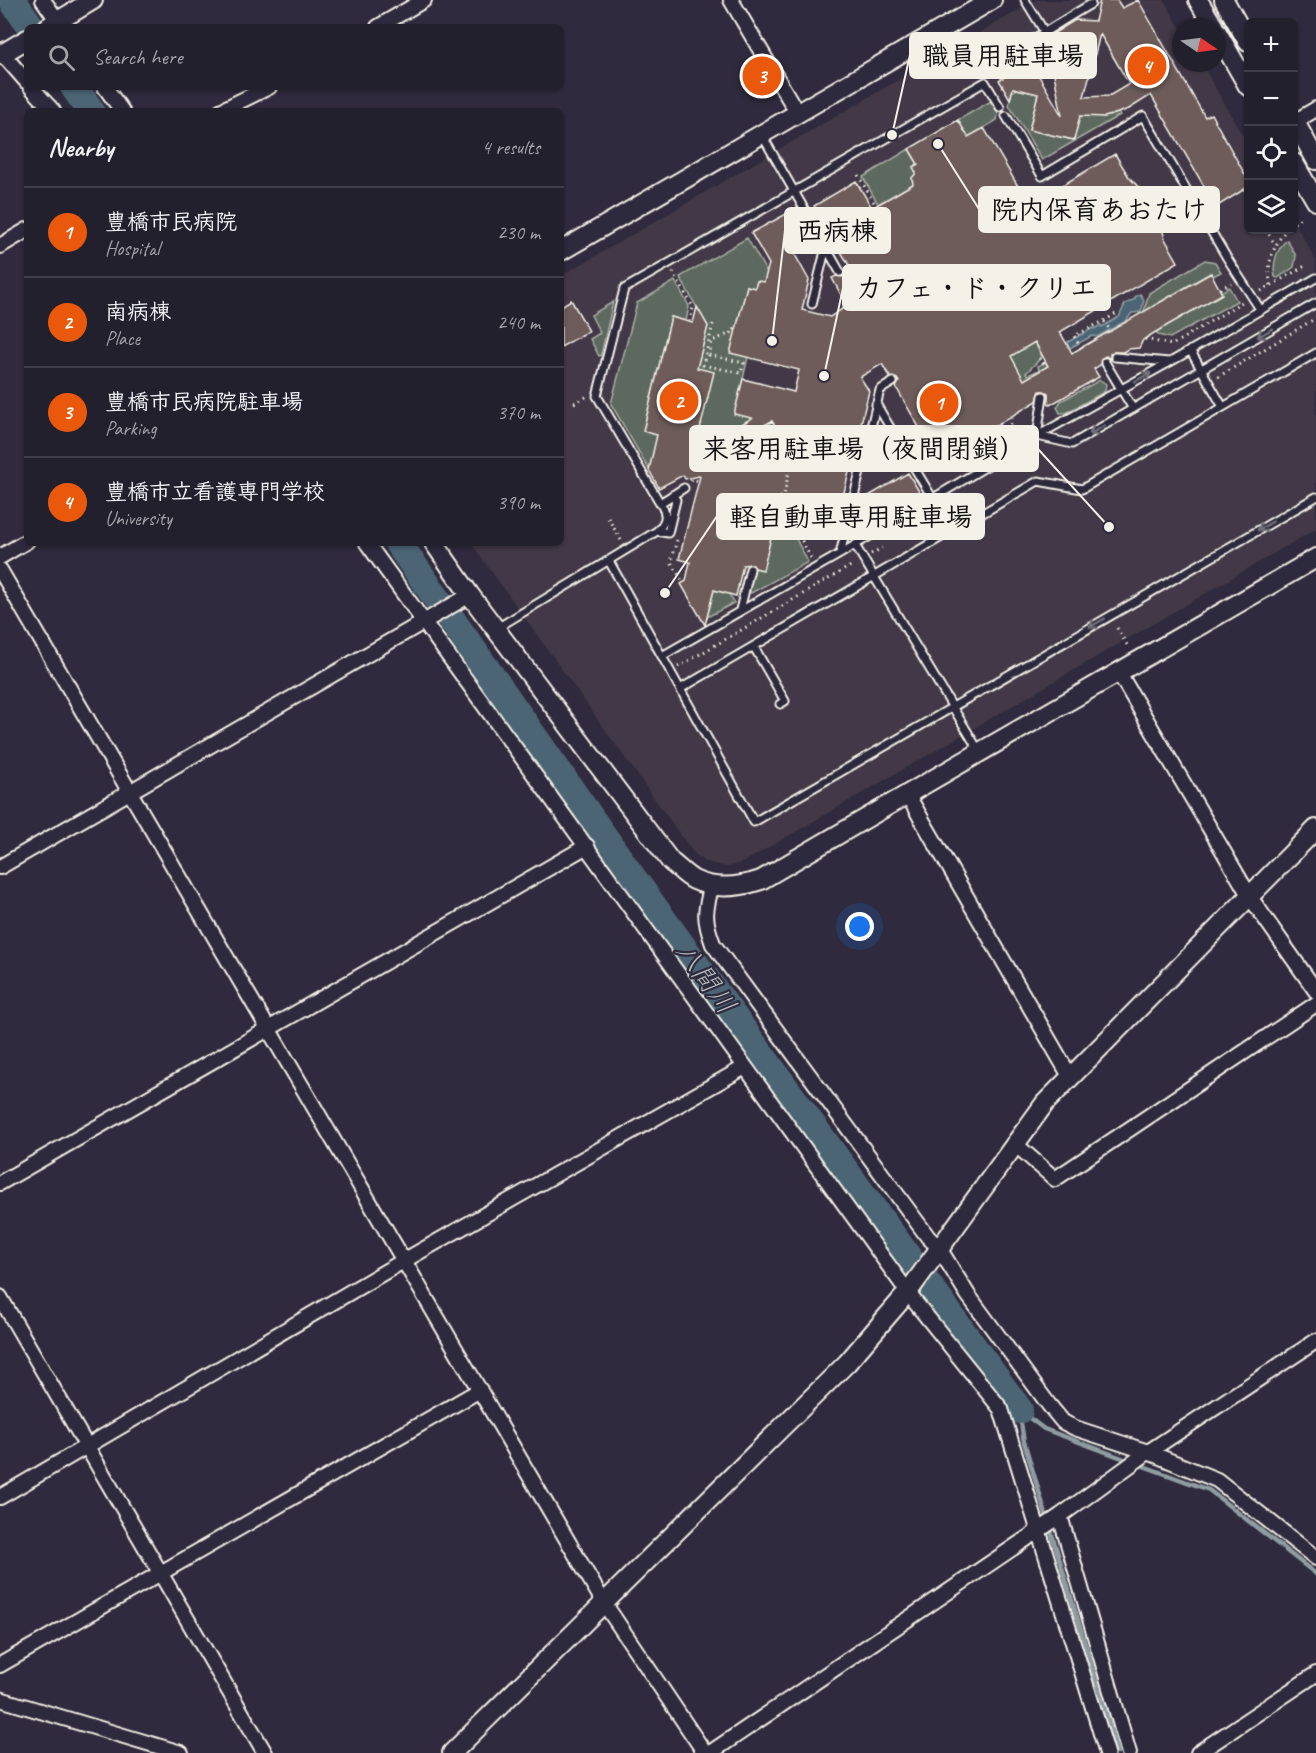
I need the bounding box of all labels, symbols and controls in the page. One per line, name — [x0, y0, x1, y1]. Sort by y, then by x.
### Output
north arrow — [1172, 18, 1226, 72]
map controls — [1244, 18, 1298, 234]
button: + — [1244, 18, 1298, 72]
search box — [24, 24, 564, 90]
callout: 職員用駐車場 — [910, 33, 1096, 78]
text: 職員用駐車場 — [922, 39, 1084, 73]
icon: search — [45, 41, 78, 74]
text: Search here — [93, 43, 183, 71]
pin: 4 — [1128, 44, 1166, 88]
pin: 3 — [742, 54, 782, 98]
button: − — [1244, 72, 1298, 126]
button: locate — [1244, 126, 1298, 180]
text: Nearby — [48, 131, 113, 164]
text: 4 results — [481, 135, 540, 160]
button: layers — [1244, 180, 1298, 234]
callout: 院内保育あおたけ — [979, 187, 1219, 232]
text: 院内保育あおたけ — [991, 193, 1207, 227]
text: 豊橋市民病院 — [105, 208, 237, 236]
callout: 西病棟 — [785, 208, 890, 253]
text: 西病棟 — [797, 214, 878, 248]
text: 1 — [63, 220, 72, 245]
text: 230 m — [497, 220, 540, 245]
text: Hospital — [105, 236, 160, 261]
callout: カフェ・ド・クリエ — [843, 265, 1110, 310]
text: カフェ・ド・クリエ — [856, 271, 1096, 305]
text: 南病棟 — [105, 298, 171, 326]
text: 2 — [63, 310, 72, 335]
text: 240 m — [497, 310, 540, 335]
text: Place — [105, 326, 140, 351]
one-way arrow — [1257, 327, 1274, 339]
one-way arrow — [1134, 371, 1151, 383]
pin: 2 — [660, 378, 698, 424]
pin: 1 — [920, 380, 958, 426]
text: 豊橋市民病院駐車場 — [105, 388, 303, 416]
text: 3 — [63, 400, 72, 425]
text: 370 m — [497, 400, 540, 425]
text: Parking — [105, 416, 157, 441]
one-way arrow — [1088, 425, 1106, 436]
callout: 来客用駐車場（夜間閉鎖） — [690, 426, 1038, 471]
text: 来客用駐車場（夜間閉鎖） — [702, 432, 1026, 466]
text: 豊橋市立看護専門学校 — [105, 478, 325, 506]
text: 4 — [63, 490, 72, 515]
text: 390 m — [497, 490, 540, 515]
callout: 軽自動車専用駐車場 — [717, 494, 984, 539]
text: 軽自動車専用駐車場 — [730, 500, 973, 534]
text: University — [105, 506, 172, 531]
one-way arrow — [1257, 520, 1274, 532]
one-way arrow — [1088, 618, 1105, 630]
your location — [845, 912, 874, 941]
water label: 八間川 — [668, 935, 744, 1021]

